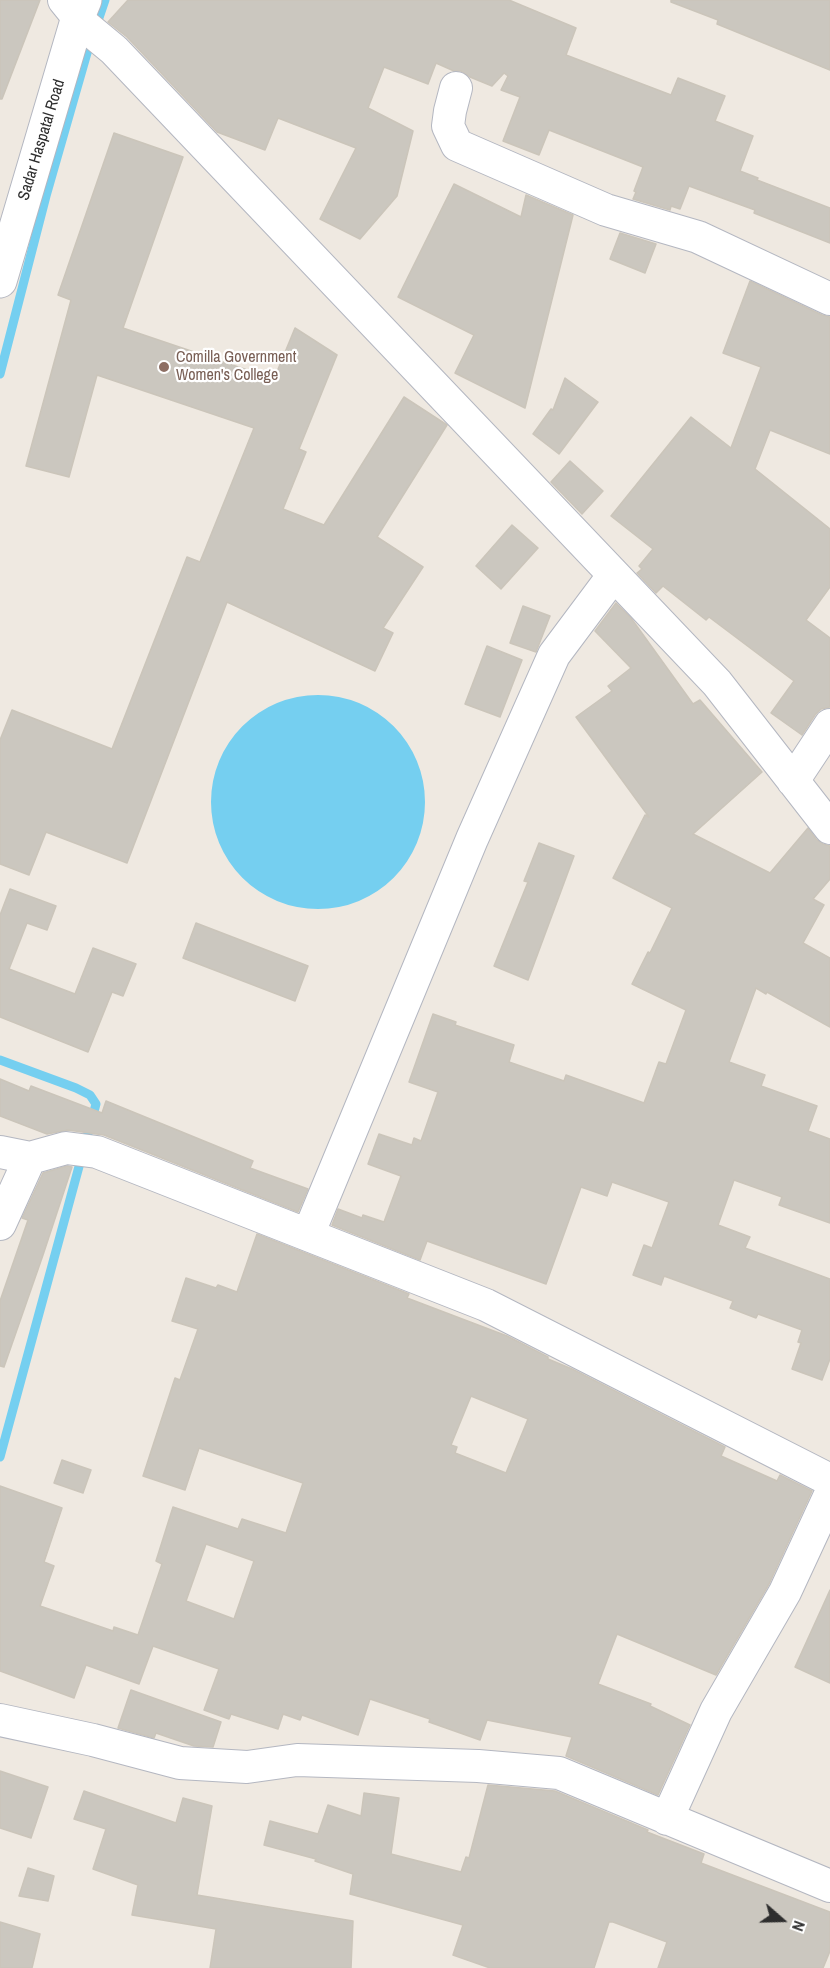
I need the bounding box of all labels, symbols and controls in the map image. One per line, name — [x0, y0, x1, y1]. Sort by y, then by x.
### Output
street label: Sadar Haspatal Road — [14, 77, 70, 203]
place label: Comilla Government Women's College — [176, 348, 296, 386]
marker: Comilla Government Women's College — [157, 360, 171, 374]
north arrow — [752, 1890, 812, 1950]
text: N — [787, 1918, 811, 1934]

